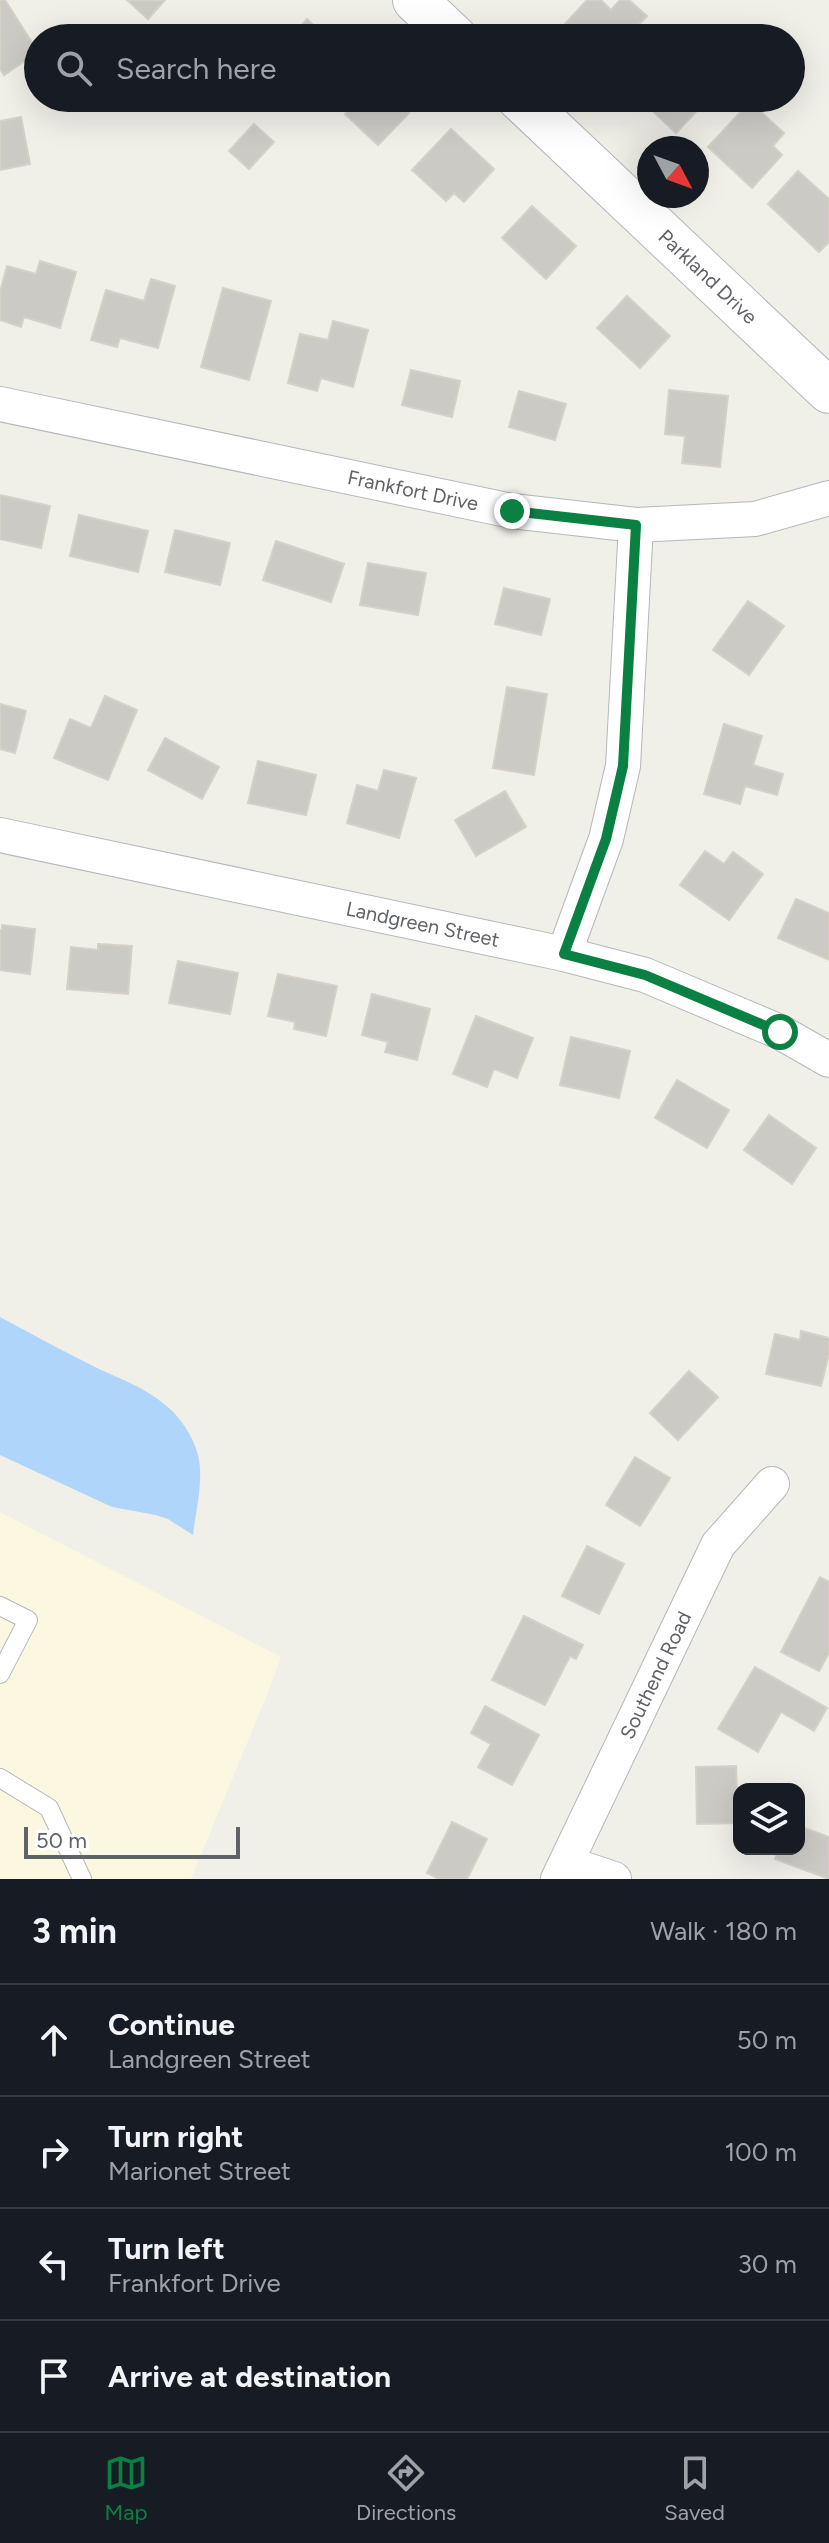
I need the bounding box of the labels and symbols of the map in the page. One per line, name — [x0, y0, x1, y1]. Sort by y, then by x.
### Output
north arrow — [637, 136, 709, 208]
street label: Parkland Drive — [654, 224, 762, 329]
street label: Frankfort Drive — [346, 465, 481, 516]
route end — [494, 493, 530, 529]
street label: Landgreen Street — [344, 896, 501, 952]
route start — [762, 1014, 798, 1050]
street label: Southend Road — [615, 1607, 696, 1743]
scale bar — [24, 1823, 240, 1859]

